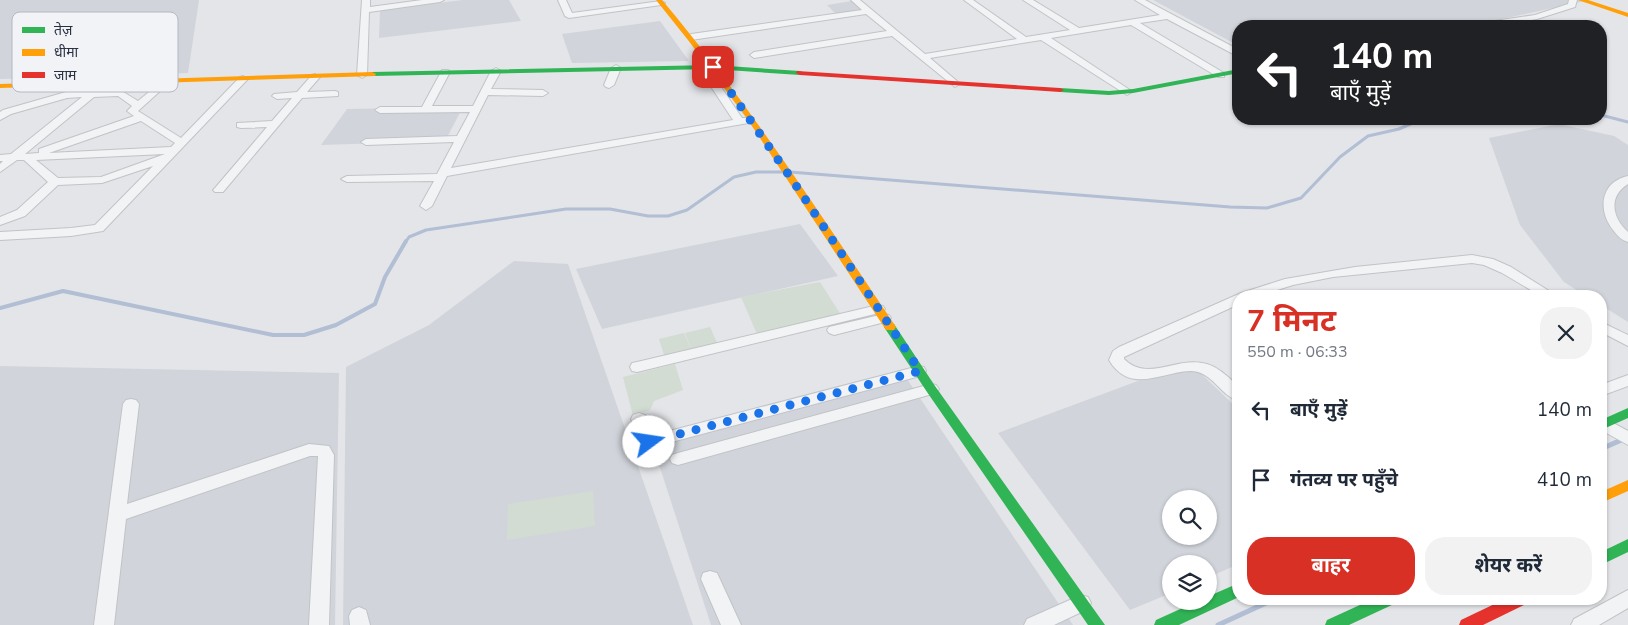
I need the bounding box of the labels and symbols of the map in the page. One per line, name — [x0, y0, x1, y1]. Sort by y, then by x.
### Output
legend — [12, 12, 178, 92]
text: तेज़ — [54, 21, 73, 40]
text: धीमा — [54, 43, 79, 62]
pin — [692, 46, 734, 88]
text: जाम — [54, 66, 77, 85]
position arrow — [622, 415, 674, 467]

